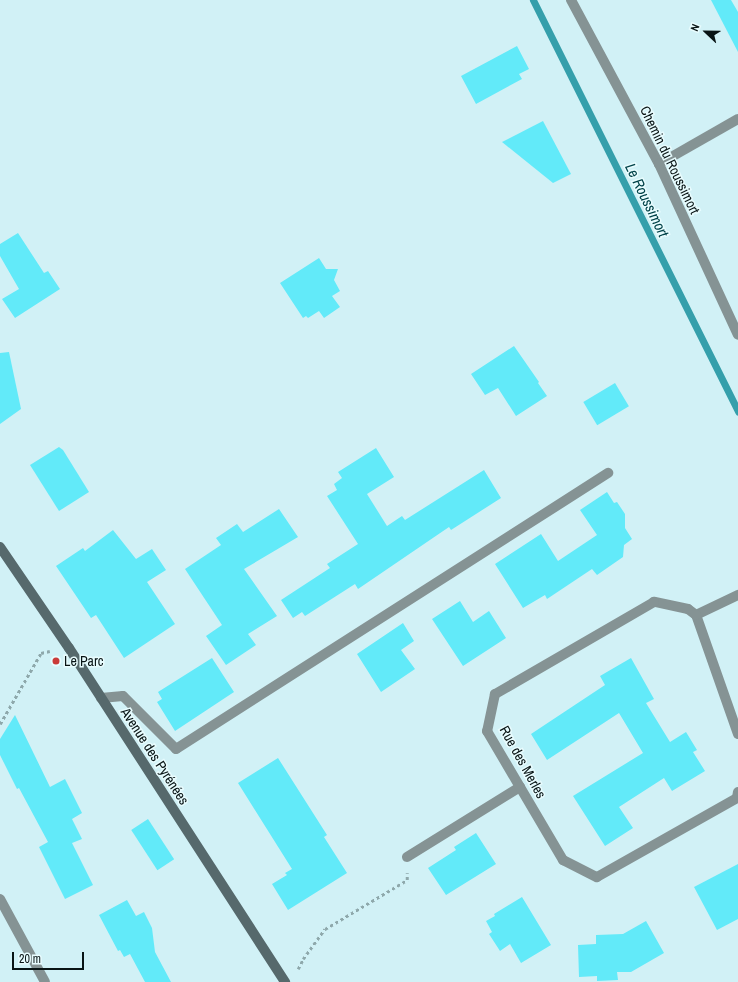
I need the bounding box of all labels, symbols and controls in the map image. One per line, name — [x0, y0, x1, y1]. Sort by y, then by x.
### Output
north arrow — [686, 12, 726, 52]
text: N — [687, 22, 703, 33]
street label: Chemin du Roussimort — [637, 103, 703, 217]
water label: Le Roussimort — [621, 160, 673, 240]
place label: Le Parc — [64, 653, 104, 669]
marker: Le Parc — [51, 656, 61, 666]
street label: Avenue des Pyrénées — [117, 704, 193, 808]
street label: Rue des Merles — [496, 723, 550, 801]
scale bar — [14, 944, 86, 970]
text: 20 m — [19, 951, 41, 967]

